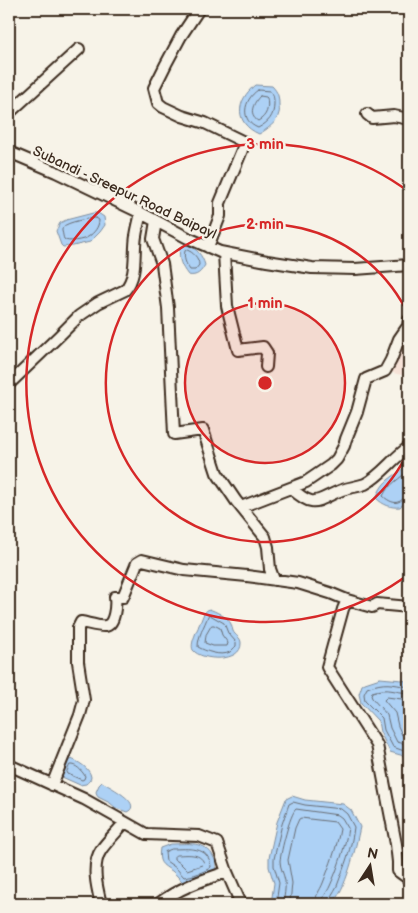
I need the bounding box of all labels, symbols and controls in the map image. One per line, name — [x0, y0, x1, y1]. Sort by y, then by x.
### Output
text: 3 min — [246, 135, 284, 154]
street label: Subandi - Sreepur Road Baipayl — [30, 142, 219, 243]
text: 2 min — [246, 215, 284, 234]
text: 1 min — [247, 294, 283, 313]
centre of rings — [256, 374, 274, 392]
north arrow — [346, 840, 396, 890]
text: N — [366, 844, 380, 863]

